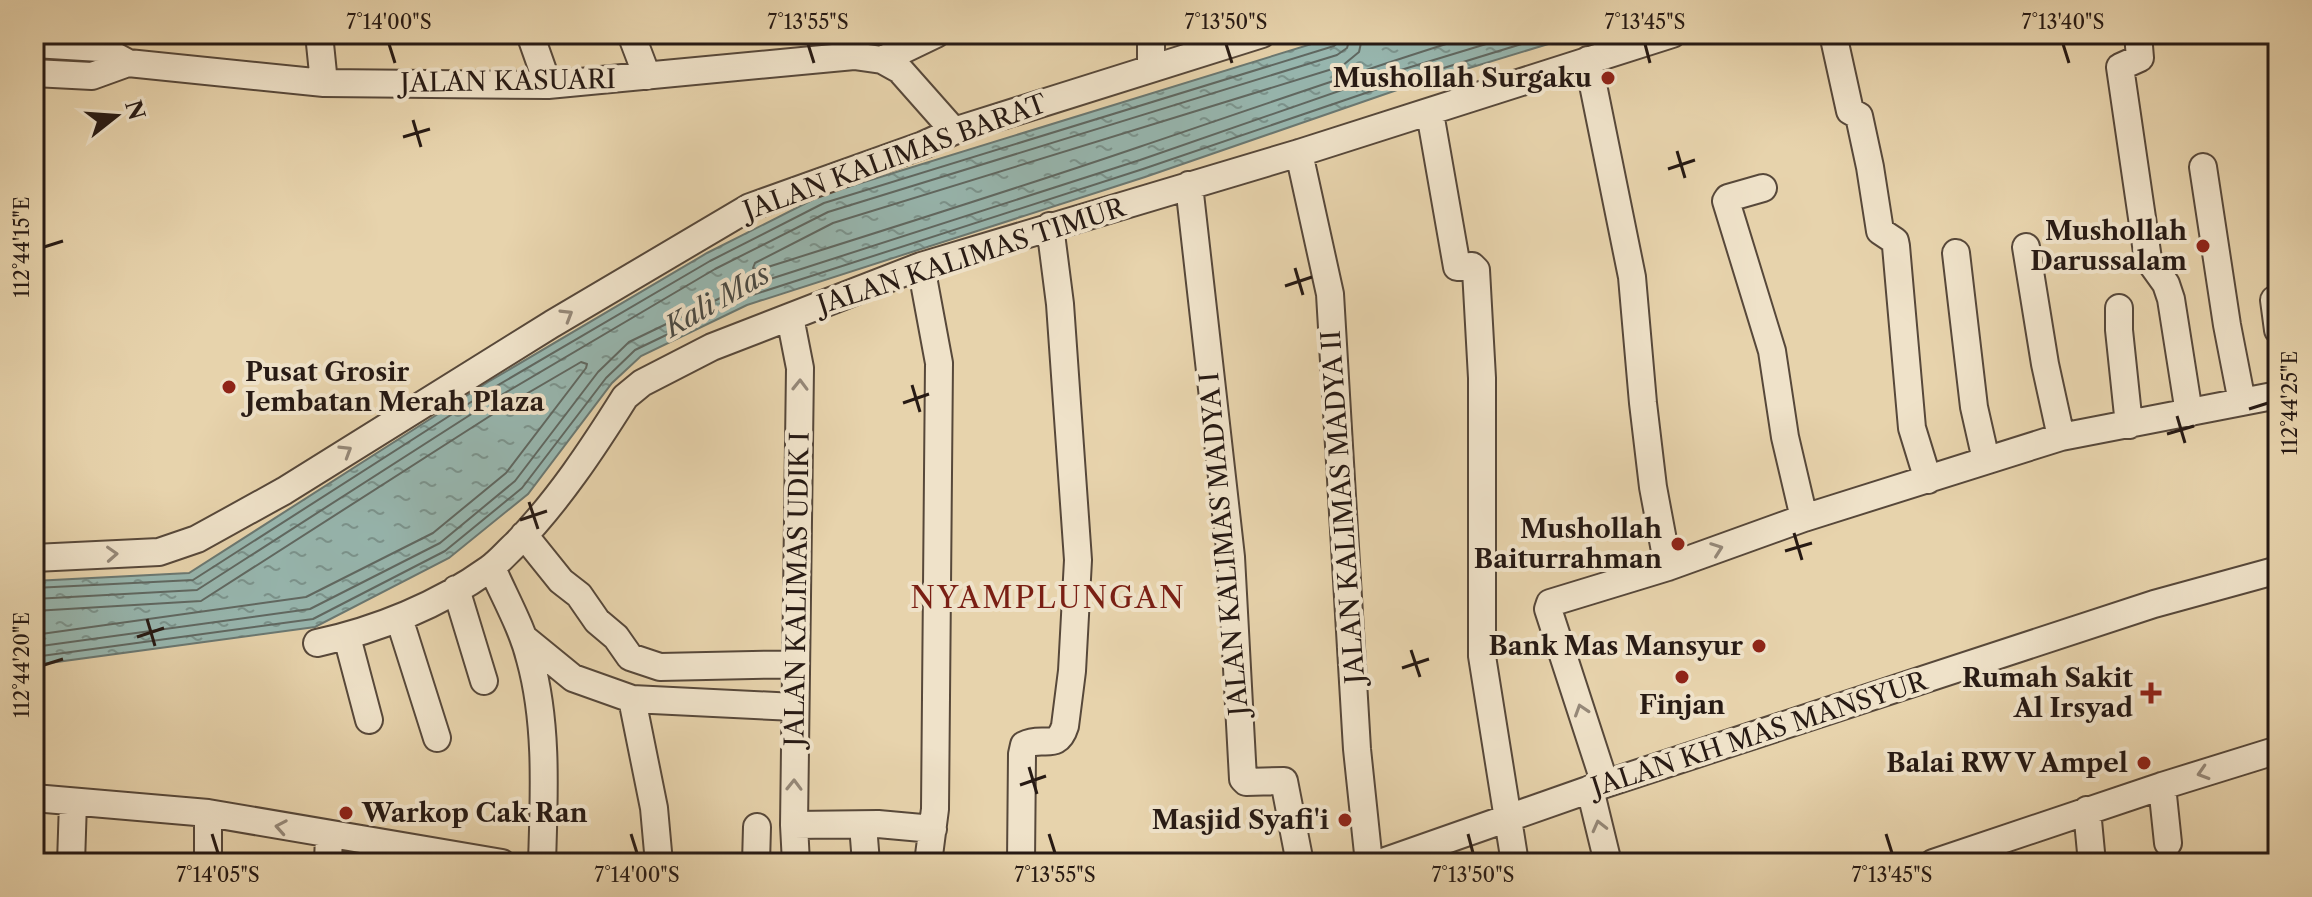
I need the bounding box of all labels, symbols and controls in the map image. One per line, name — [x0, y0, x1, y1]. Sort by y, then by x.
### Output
text: 7°14'00"S — [346, 10, 432, 34]
text: 7°13'55"S — [767, 10, 849, 34]
text: 7°13'50"S — [1184, 10, 1268, 34]
text: 7°13'45"S — [1604, 10, 1686, 34]
text: 7°13'40"S — [2022, 10, 2104, 34]
place label: Mushollah Surgaku — [1333, 62, 1592, 94]
street label: JALAN KASUARI — [396, 63, 616, 99]
marker: Mushollah Surgaku — [1599, 69, 1617, 87]
north arrow — [76, 76, 156, 156]
street label: JALAN KALIMAS BARAT — [735, 87, 1051, 228]
text: N — [119, 97, 150, 123]
street label: JALAN KALIMAS TIMUR — [809, 190, 1131, 322]
text: 112°44'15"E — [10, 196, 34, 298]
place label: Mushollah Darussalam — [2030, 215, 2187, 277]
marker: Mushollah Darussalam — [2194, 237, 2212, 255]
water label: Kali Mas — [656, 256, 777, 345]
one-way arrow — [558, 309, 573, 325]
street label: JALAN KALIMAS MADYA II — [1315, 329, 1372, 689]
text: 112°44'25"E — [2278, 351, 2302, 455]
place label: Pusat Grosir Jembatan Merah Plaza — [241, 356, 545, 418]
street label: JALAN KALIMAS MADYA I — [1193, 371, 1255, 721]
marker: Pusat Grosir Jembatan Merah Plaza — [220, 378, 238, 396]
one-way arrow — [791, 378, 808, 391]
street label: JALAN KALIMAS UDIK I — [778, 431, 816, 751]
one-way arrow — [337, 445, 352, 461]
place label: Mushollah Baiturrahman — [1474, 513, 1662, 575]
marker: Mushollah Baiturrahman — [1669, 535, 1687, 553]
one-way arrow — [1709, 543, 1723, 559]
one-way arrow — [106, 546, 119, 563]
district label: NYAMPLUNGAN — [910, 579, 1186, 616]
text: 112°44'20"E — [10, 612, 34, 718]
place label: Bank Mas Mansyur — [1488, 630, 1743, 662]
marker: Bank Mas Mansyur — [1750, 637, 1768, 655]
place label: Rumah Sakit Al Irsyad — [1962, 662, 2134, 724]
street label: JALAN KH MAS MANSYUR — [1583, 664, 1933, 805]
marker: Finjan — [1673, 668, 1691, 686]
marker: Rumah Sakit Al Irsyad — [2140, 682, 2162, 704]
place label: Finjan — [1639, 689, 1725, 721]
one-way arrow — [1574, 704, 1590, 718]
place label: Balai RW V Ampel — [1886, 747, 2128, 779]
marker: Balai RW V Ampel — [2135, 754, 2153, 772]
one-way arrow — [2197, 764, 2211, 780]
one-way arrow — [786, 778, 803, 791]
place label: Warkop Cak Ran — [361, 797, 588, 829]
marker: Warkop Cak Ran — [337, 804, 355, 822]
place label: Masjid Syafi'i — [1152, 804, 1329, 836]
marker: Masjid Syafi'i — [1336, 811, 1354, 829]
one-way arrow — [274, 819, 288, 836]
one-way arrow — [1591, 820, 1608, 834]
text: 7°14'05"S — [176, 863, 260, 887]
text: 7°14'00"S — [594, 863, 680, 887]
text: 7°13'55"S — [1014, 863, 1096, 887]
text: 7°13'50"S — [1431, 863, 1515, 887]
text: 7°13'45"S — [1851, 863, 1933, 887]

